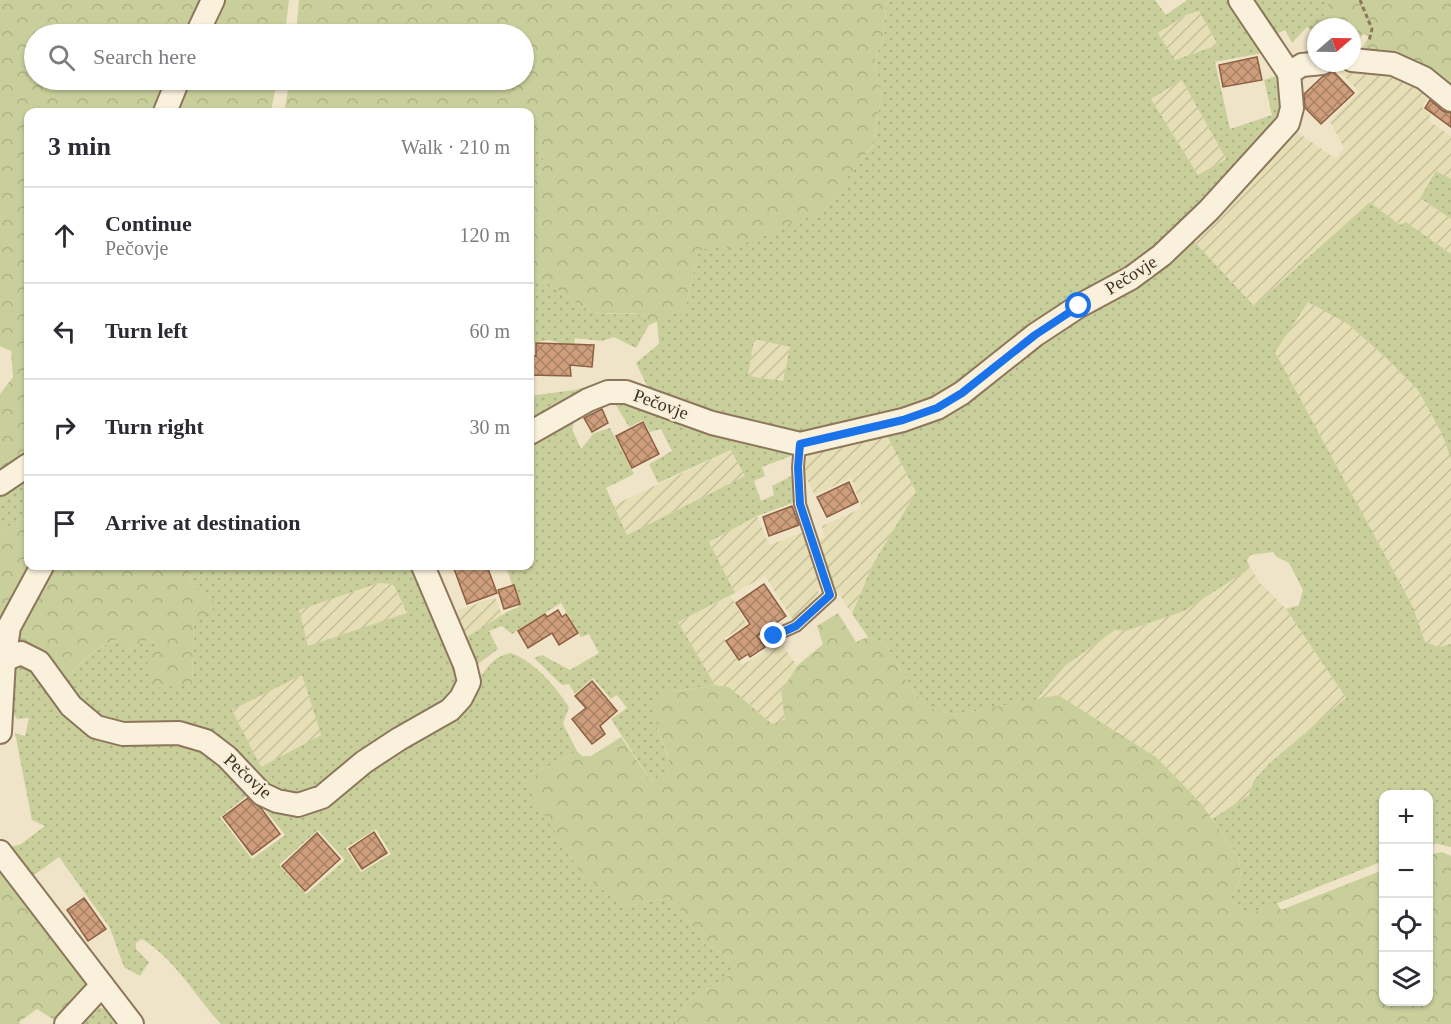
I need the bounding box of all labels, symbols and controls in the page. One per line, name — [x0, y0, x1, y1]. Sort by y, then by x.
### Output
north arrow — [1307, 18, 1361, 72]
search box — [24, 24, 534, 90]
icon: search — [45, 41, 78, 74]
text: Search here — [93, 44, 196, 69]
text: 3 min — [48, 132, 111, 161]
text: Walk · 210 m — [401, 136, 510, 158]
text: Continue — [105, 211, 192, 236]
icon: ahead — [48, 219, 81, 252]
text: 120 m — [459, 224, 510, 246]
text: Pečovje — [105, 237, 168, 259]
street label: Pečovje — [1102, 251, 1160, 299]
route start — [1065, 292, 1091, 318]
icon: left — [48, 315, 81, 348]
text: Turn left — [105, 318, 188, 343]
text: 60 m — [469, 320, 510, 342]
street label: Pečovje — [631, 385, 691, 423]
icon: right — [48, 411, 81, 444]
text: Turn right — [105, 414, 204, 439]
text: 30 m — [469, 416, 510, 438]
icon: arrive — [48, 507, 81, 540]
text: Arrive at destination — [105, 510, 301, 535]
route end — [760, 622, 786, 648]
street label: Pečovje — [220, 750, 276, 803]
map controls — [1379, 790, 1433, 1006]
button: + — [1379, 790, 1433, 844]
button: − — [1379, 844, 1433, 898]
button: locate — [1379, 898, 1433, 952]
button: layers — [1379, 952, 1433, 1006]

